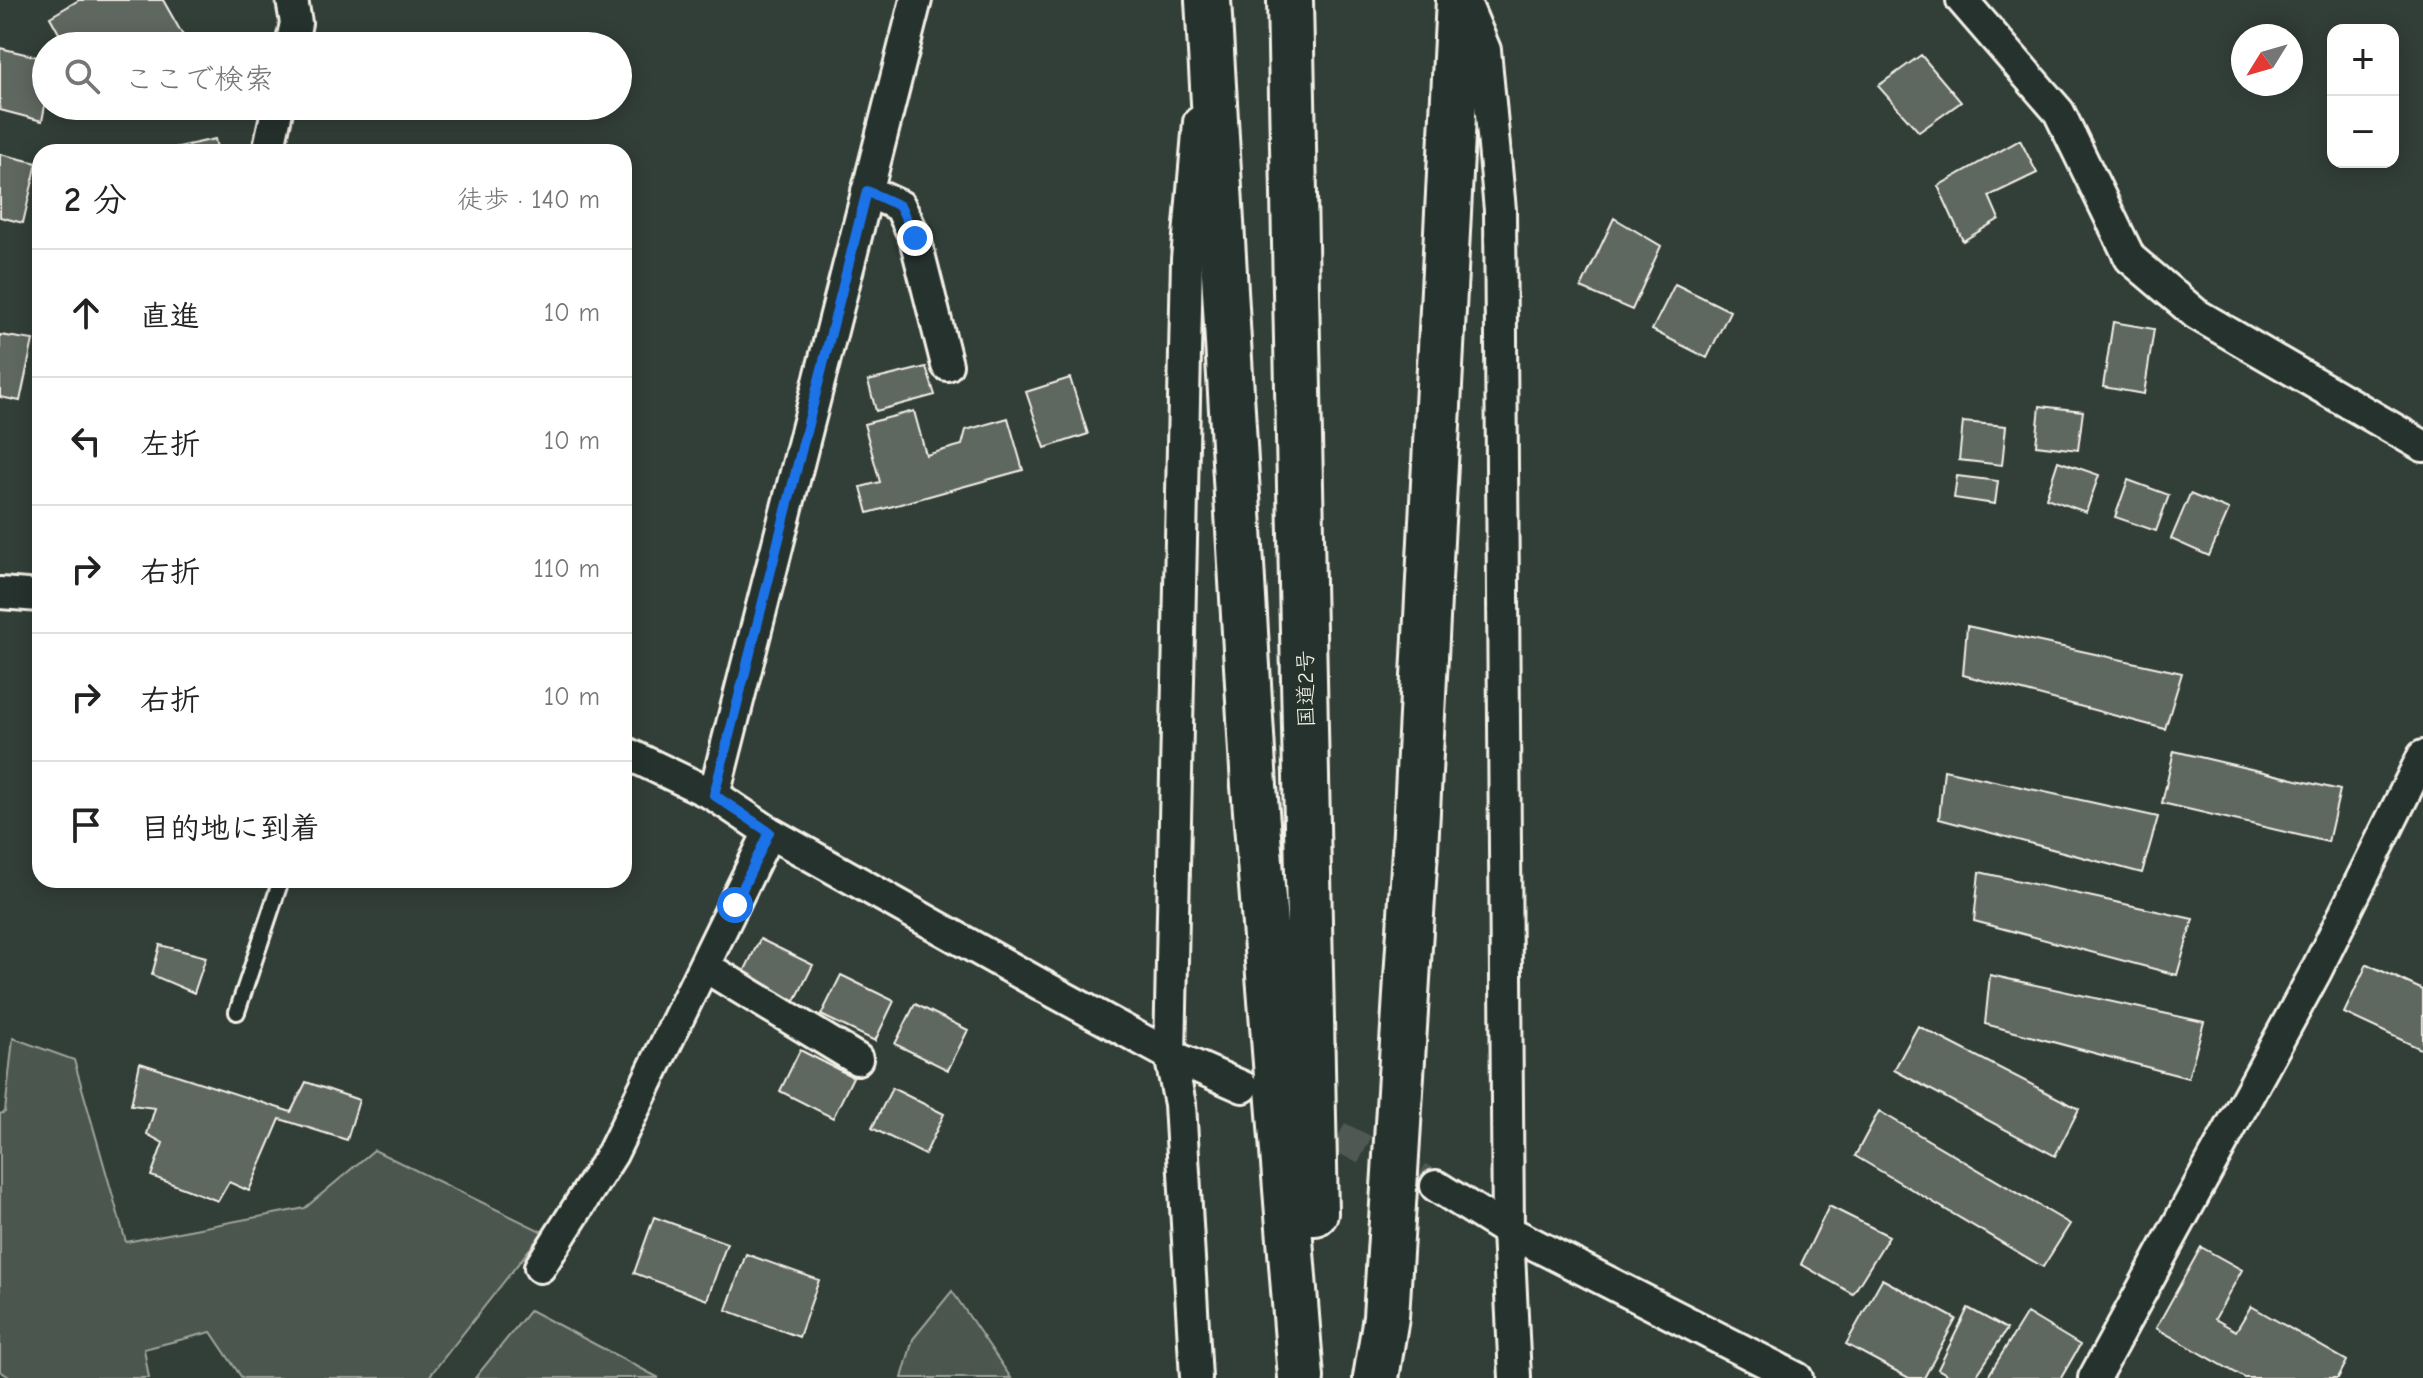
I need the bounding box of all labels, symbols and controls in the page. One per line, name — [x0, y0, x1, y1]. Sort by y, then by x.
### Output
north arrow — [2231, 24, 2303, 96]
map controls — [2327, 24, 2399, 168]
button: + — [2327, 24, 2399, 96]
search box — [32, 32, 632, 120]
icon: search — [60, 54, 104, 98]
text: ここで検索 — [124, 62, 274, 97]
button: − — [2327, 96, 2399, 168]
text: 2 分 — [64, 180, 127, 220]
text: 徒歩 · 140 m — [457, 185, 600, 215]
route end — [897, 220, 933, 256]
icon: ahead — [64, 291, 108, 335]
text: 10 m — [544, 298, 600, 328]
text: 直進 — [140, 299, 200, 334]
icon: left — [64, 419, 108, 463]
text: 10 m — [544, 426, 600, 456]
text: 左折 — [140, 427, 200, 462]
icon: right — [64, 547, 108, 591]
text: 110 m — [533, 554, 600, 584]
text: 右折 — [140, 555, 200, 590]
street label: 国道2号 — [1292, 650, 1320, 728]
icon: right — [64, 675, 108, 719]
text: 10 m — [544, 682, 600, 712]
text: 右折 — [140, 683, 200, 718]
icon: arrive — [64, 803, 108, 847]
text: 目的地に到着 — [140, 811, 320, 846]
route start — [717, 887, 753, 923]

